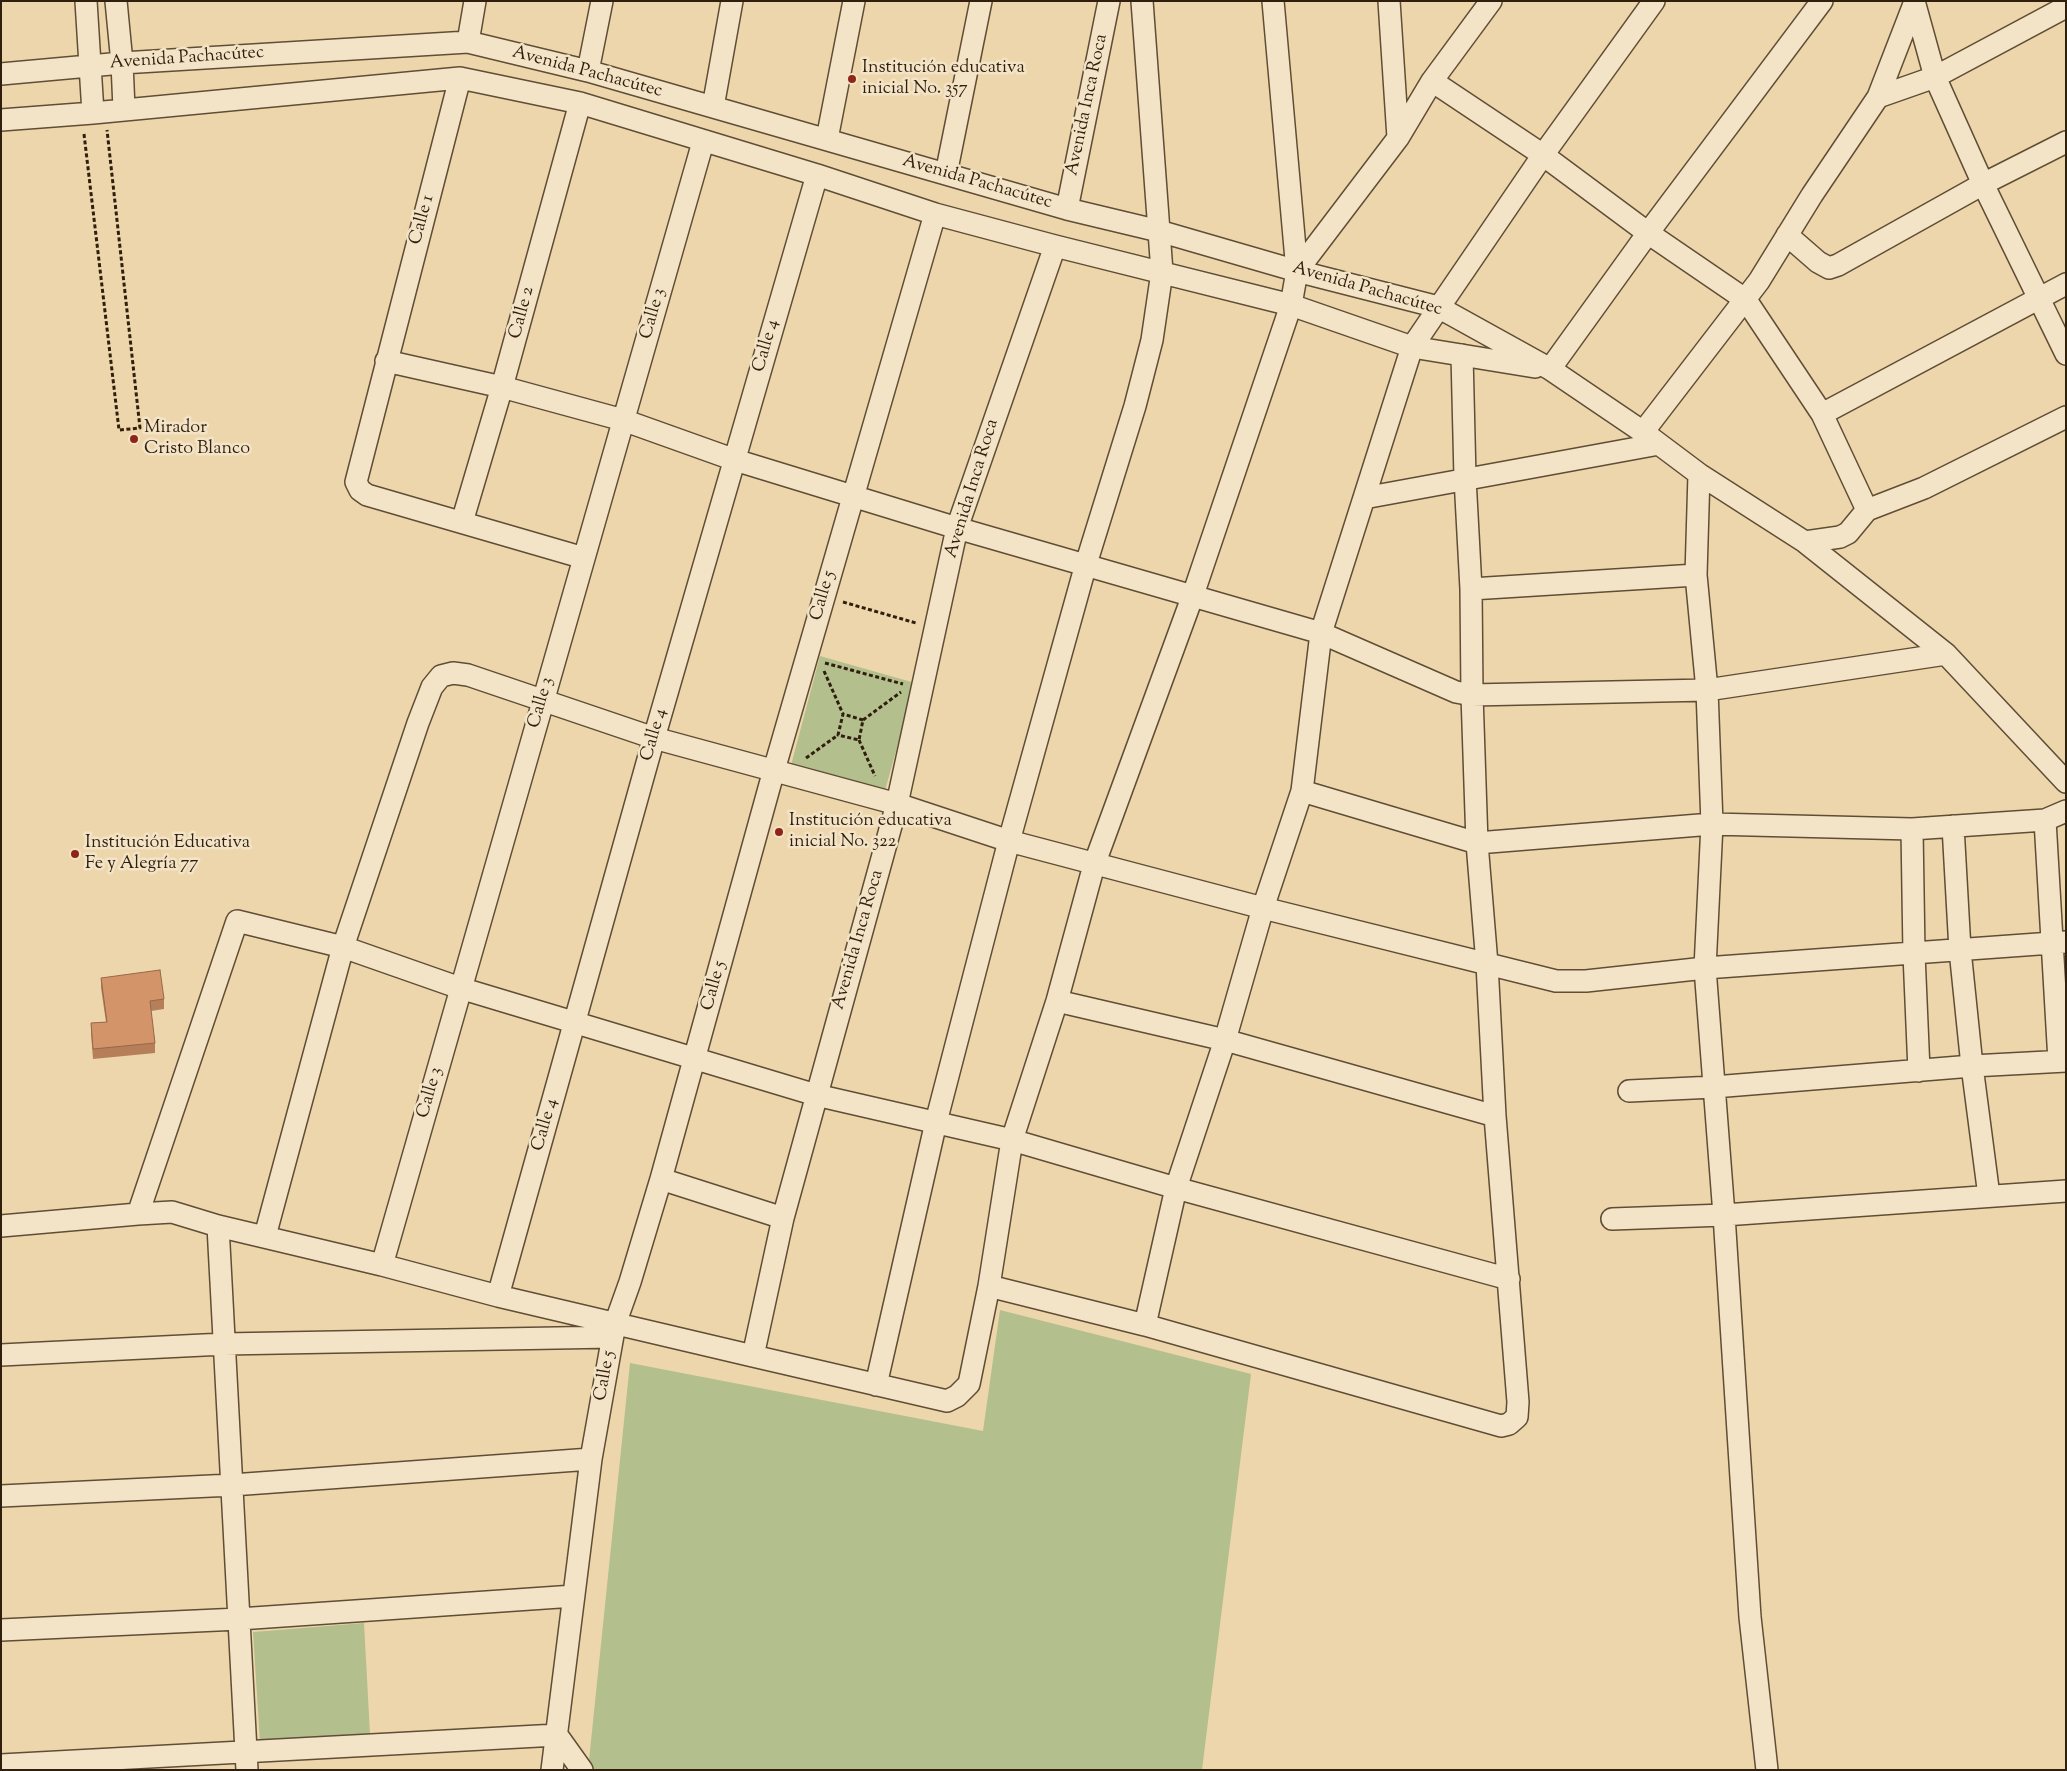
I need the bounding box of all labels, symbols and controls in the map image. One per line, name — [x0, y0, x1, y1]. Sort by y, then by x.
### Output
street label: Avenida Inca Roca — [1062, 32, 1114, 178]
street label: Avenida Pachacútec — [109, 43, 265, 75]
street label: Avenida Pachacútec — [510, 43, 664, 103]
place label: Institución educativa inicial No. 357 — [862, 58, 1025, 100]
marker: Institución educativa inicial No. 357 — [846, 73, 858, 85]
street label: Avenida Pachacútec — [900, 151, 1054, 215]
street label: Calle 1 — [406, 193, 440, 247]
street label: Avenida Pachacútec — [1290, 258, 1444, 322]
street label: Calle 2 — [506, 285, 540, 341]
street label: Calle 3 — [636, 286, 672, 342]
street label: Calle 4 — [749, 317, 785, 375]
street label: Avenida Inca Roca — [942, 417, 1004, 561]
place label: Mirador Cristo Blanco — [144, 418, 250, 460]
marker: Mirador Cristo Blanco — [128, 433, 140, 445]
street label: Calle 5 — [807, 569, 841, 623]
street label: Calle 3 — [524, 675, 560, 731]
street label: Calle 4 — [637, 706, 673, 764]
place label: Institución educativa inicial No. 322 — [789, 811, 952, 854]
marker: Institución educativa inicial No. 322 — [773, 826, 785, 838]
place label: Institución Educativa Fe y Alegría 77 — [85, 833, 250, 876]
marker: Institución Educativa Fe y Alegría 77 — [69, 848, 81, 860]
street label: Avenida Inca Roca — [829, 868, 889, 1012]
street label: Calle 5 — [698, 959, 732, 1013]
street label: Calle 3 — [413, 1065, 449, 1121]
street label: Calle 4 — [528, 1096, 564, 1154]
street label: Calle 5 — [591, 1349, 621, 1403]

